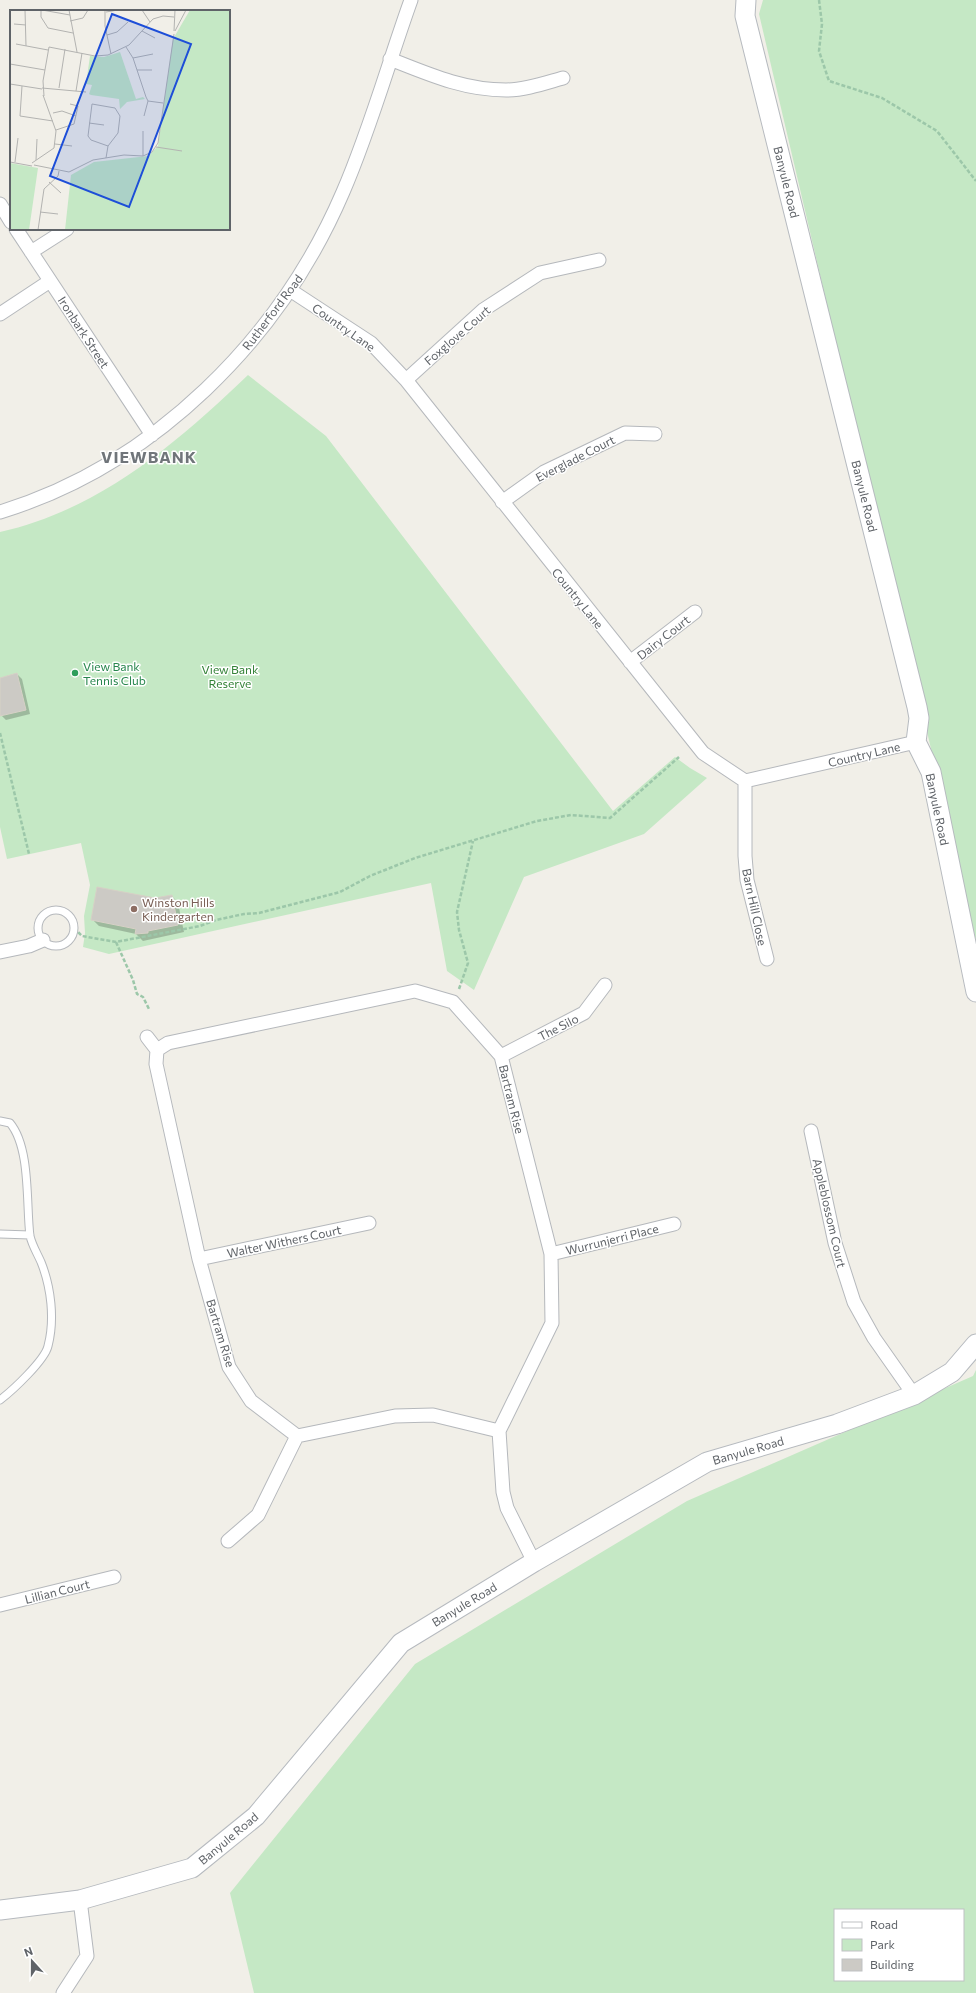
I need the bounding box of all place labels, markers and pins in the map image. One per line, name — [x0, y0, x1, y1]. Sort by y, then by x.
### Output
place label: View Bank Tennis Club — [83, 659, 146, 687]
marker: View Bank Tennis Club — [70, 668, 80, 678]
place label: Winston Hills Kindergarten — [142, 895, 214, 923]
marker: Winston Hills Kindergarten — [129, 904, 139, 914]

